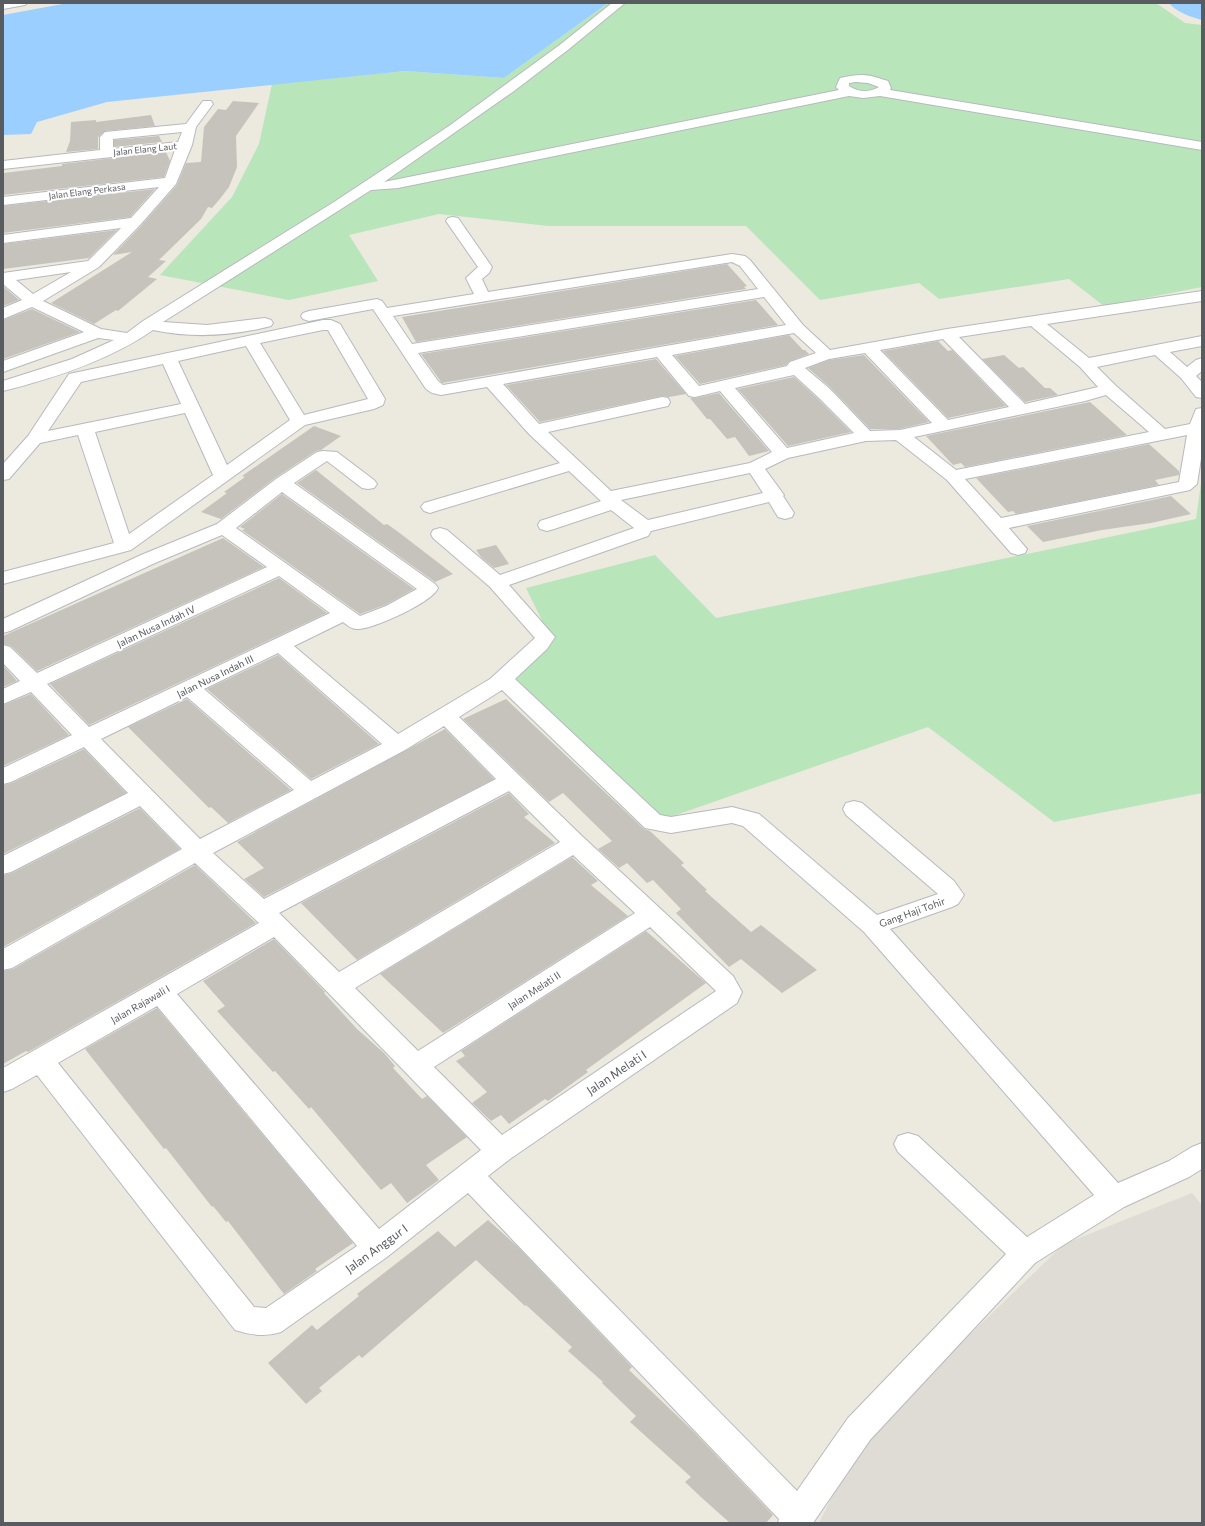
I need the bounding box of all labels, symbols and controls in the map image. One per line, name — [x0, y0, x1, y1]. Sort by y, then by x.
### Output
street label: Jalan Elang Laut — [113, 140, 178, 158]
street label: Jalan Elang Perkasa — [48, 181, 126, 201]
street label: Jalan Nusa Indah IV — [115, 603, 197, 649]
street label: Jalan Nusa Indah III — [175, 652, 255, 700]
street label: Gang Haji Tohir — [877, 895, 947, 929]
street label: Jalan Melati II — [505, 969, 563, 1011]
street label: Jalan Rajawali I — [108, 982, 172, 1026]
street label: Jalan Melati I — [583, 1047, 649, 1098]
street label: Jalan Anggur I — [342, 1221, 410, 1276]

